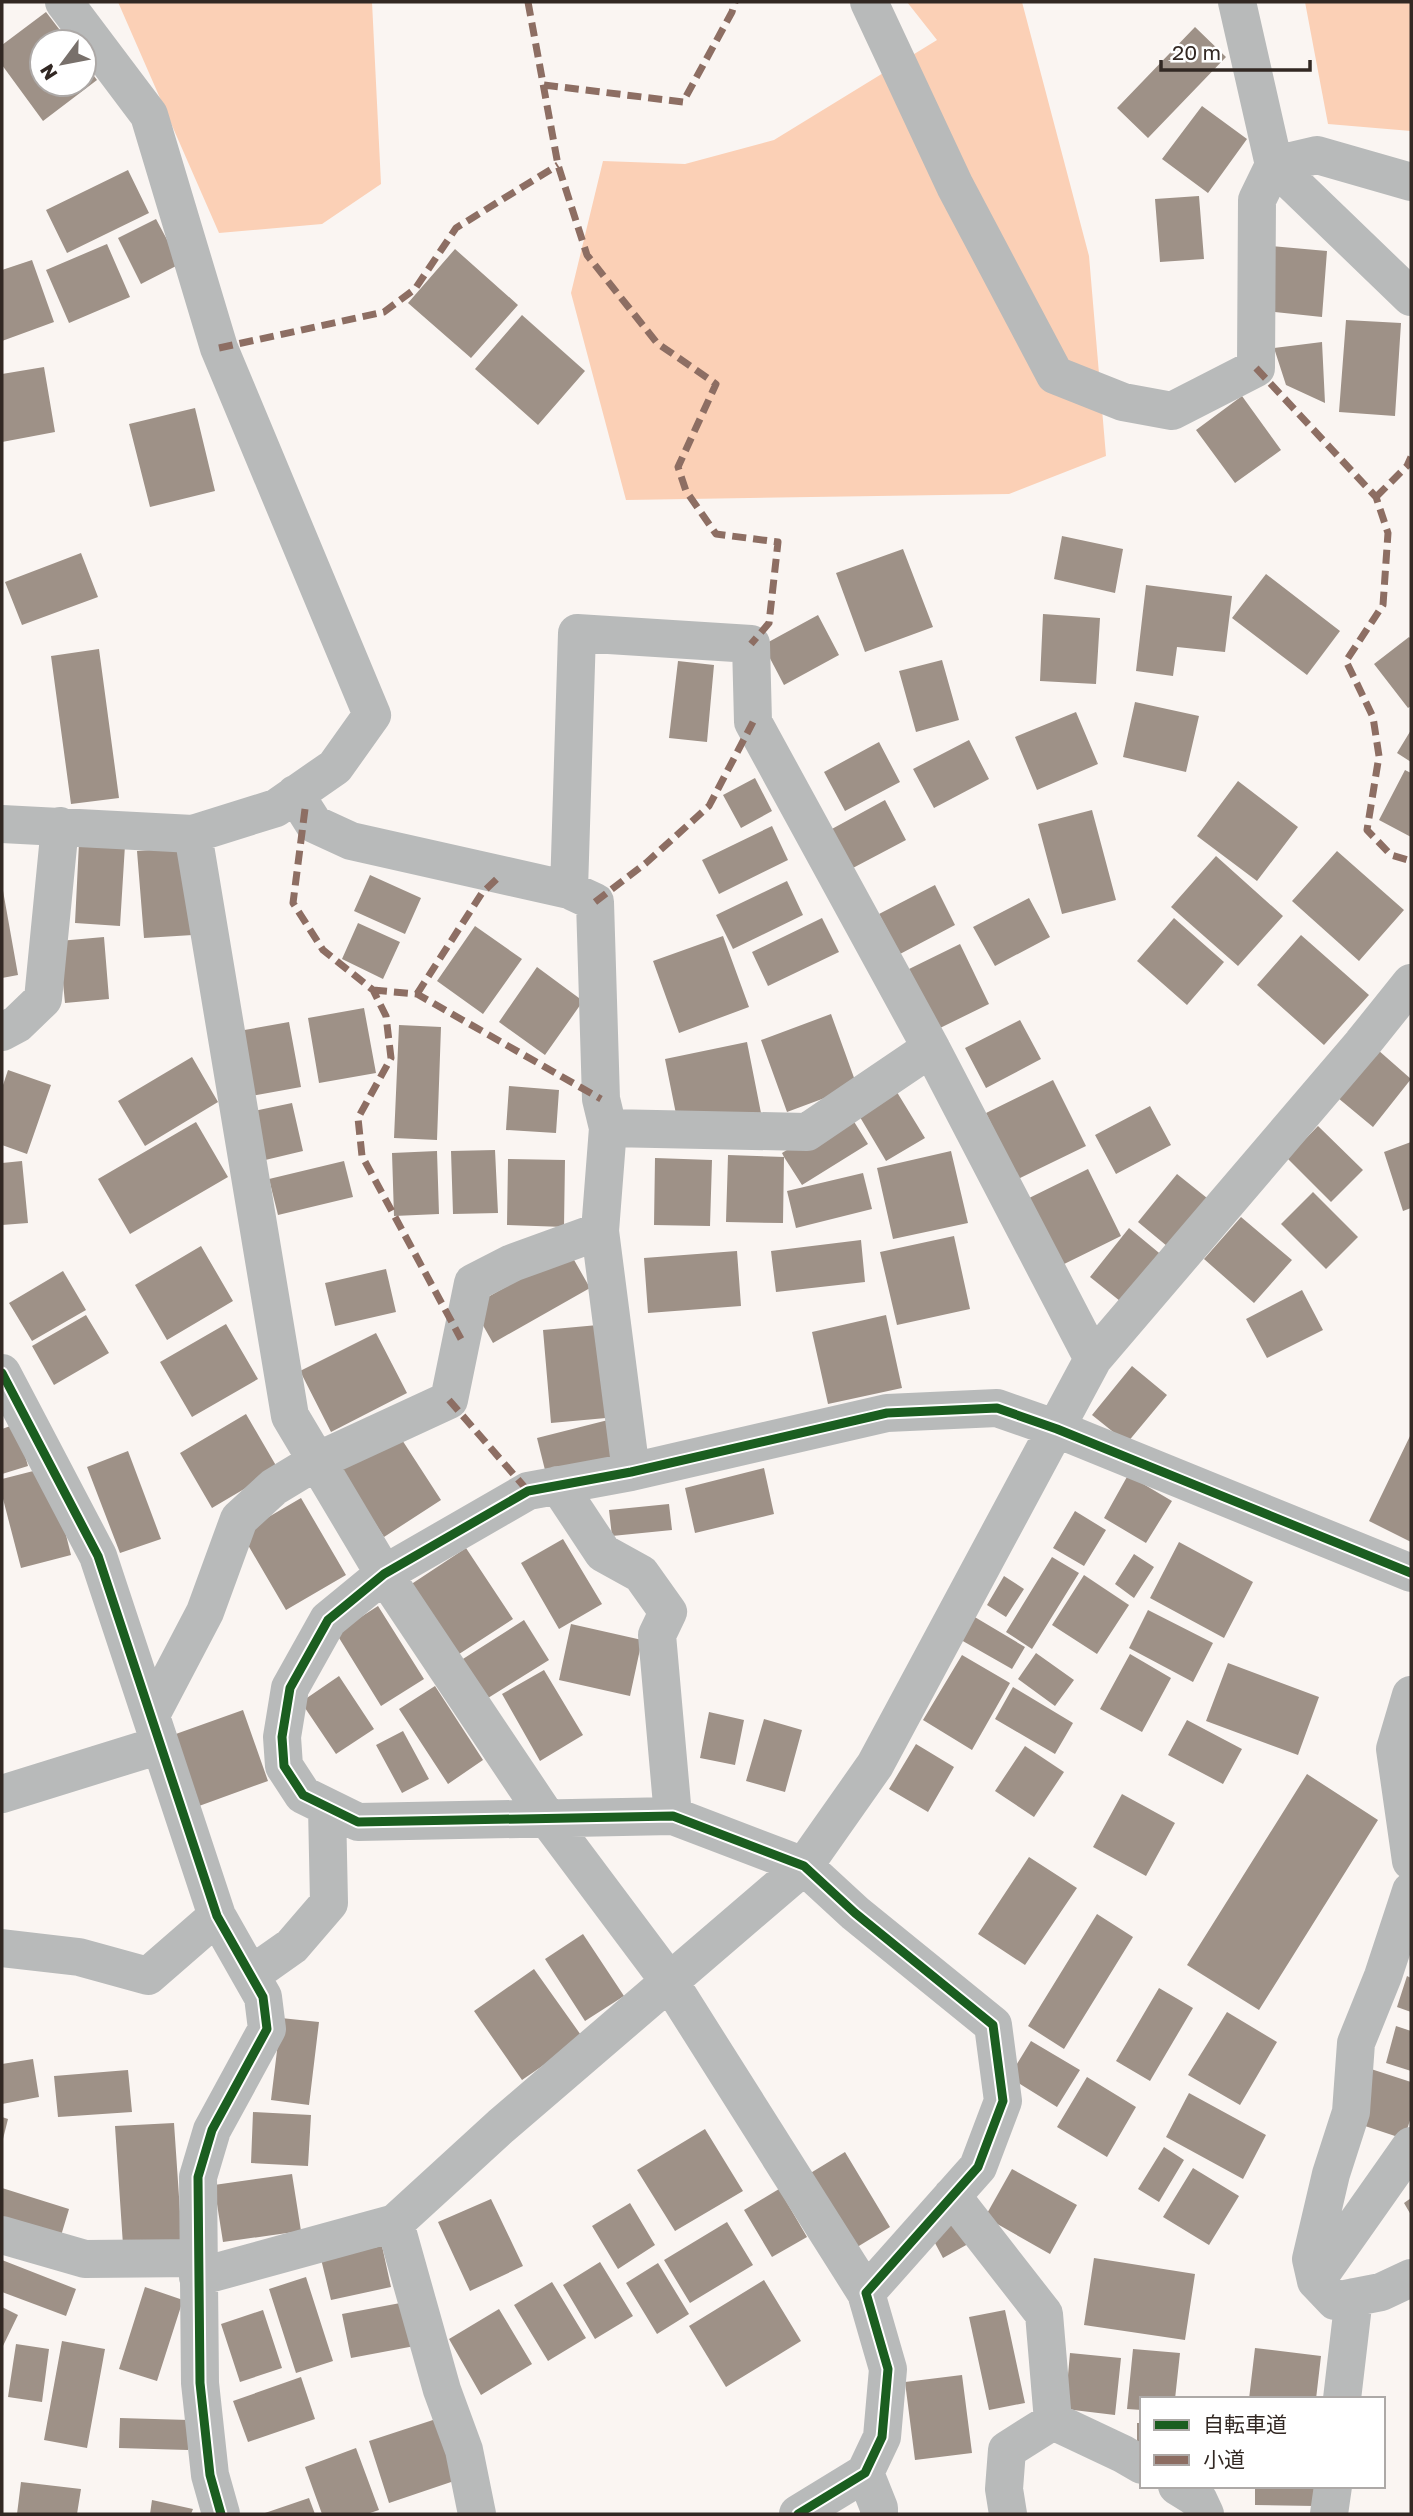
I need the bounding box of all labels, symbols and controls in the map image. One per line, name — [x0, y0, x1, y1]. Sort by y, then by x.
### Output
north arrow — [28, 28, 98, 98]
scale bar — [1161, 28, 1310, 72]
text: 20 m — [1172, 39, 1221, 65]
text: N — [35, 60, 62, 84]
legend — [1140, 2397, 1385, 2488]
text: 自転車道 — [1203, 2411, 1287, 2437]
text: 小道 — [1203, 2446, 1245, 2472]

